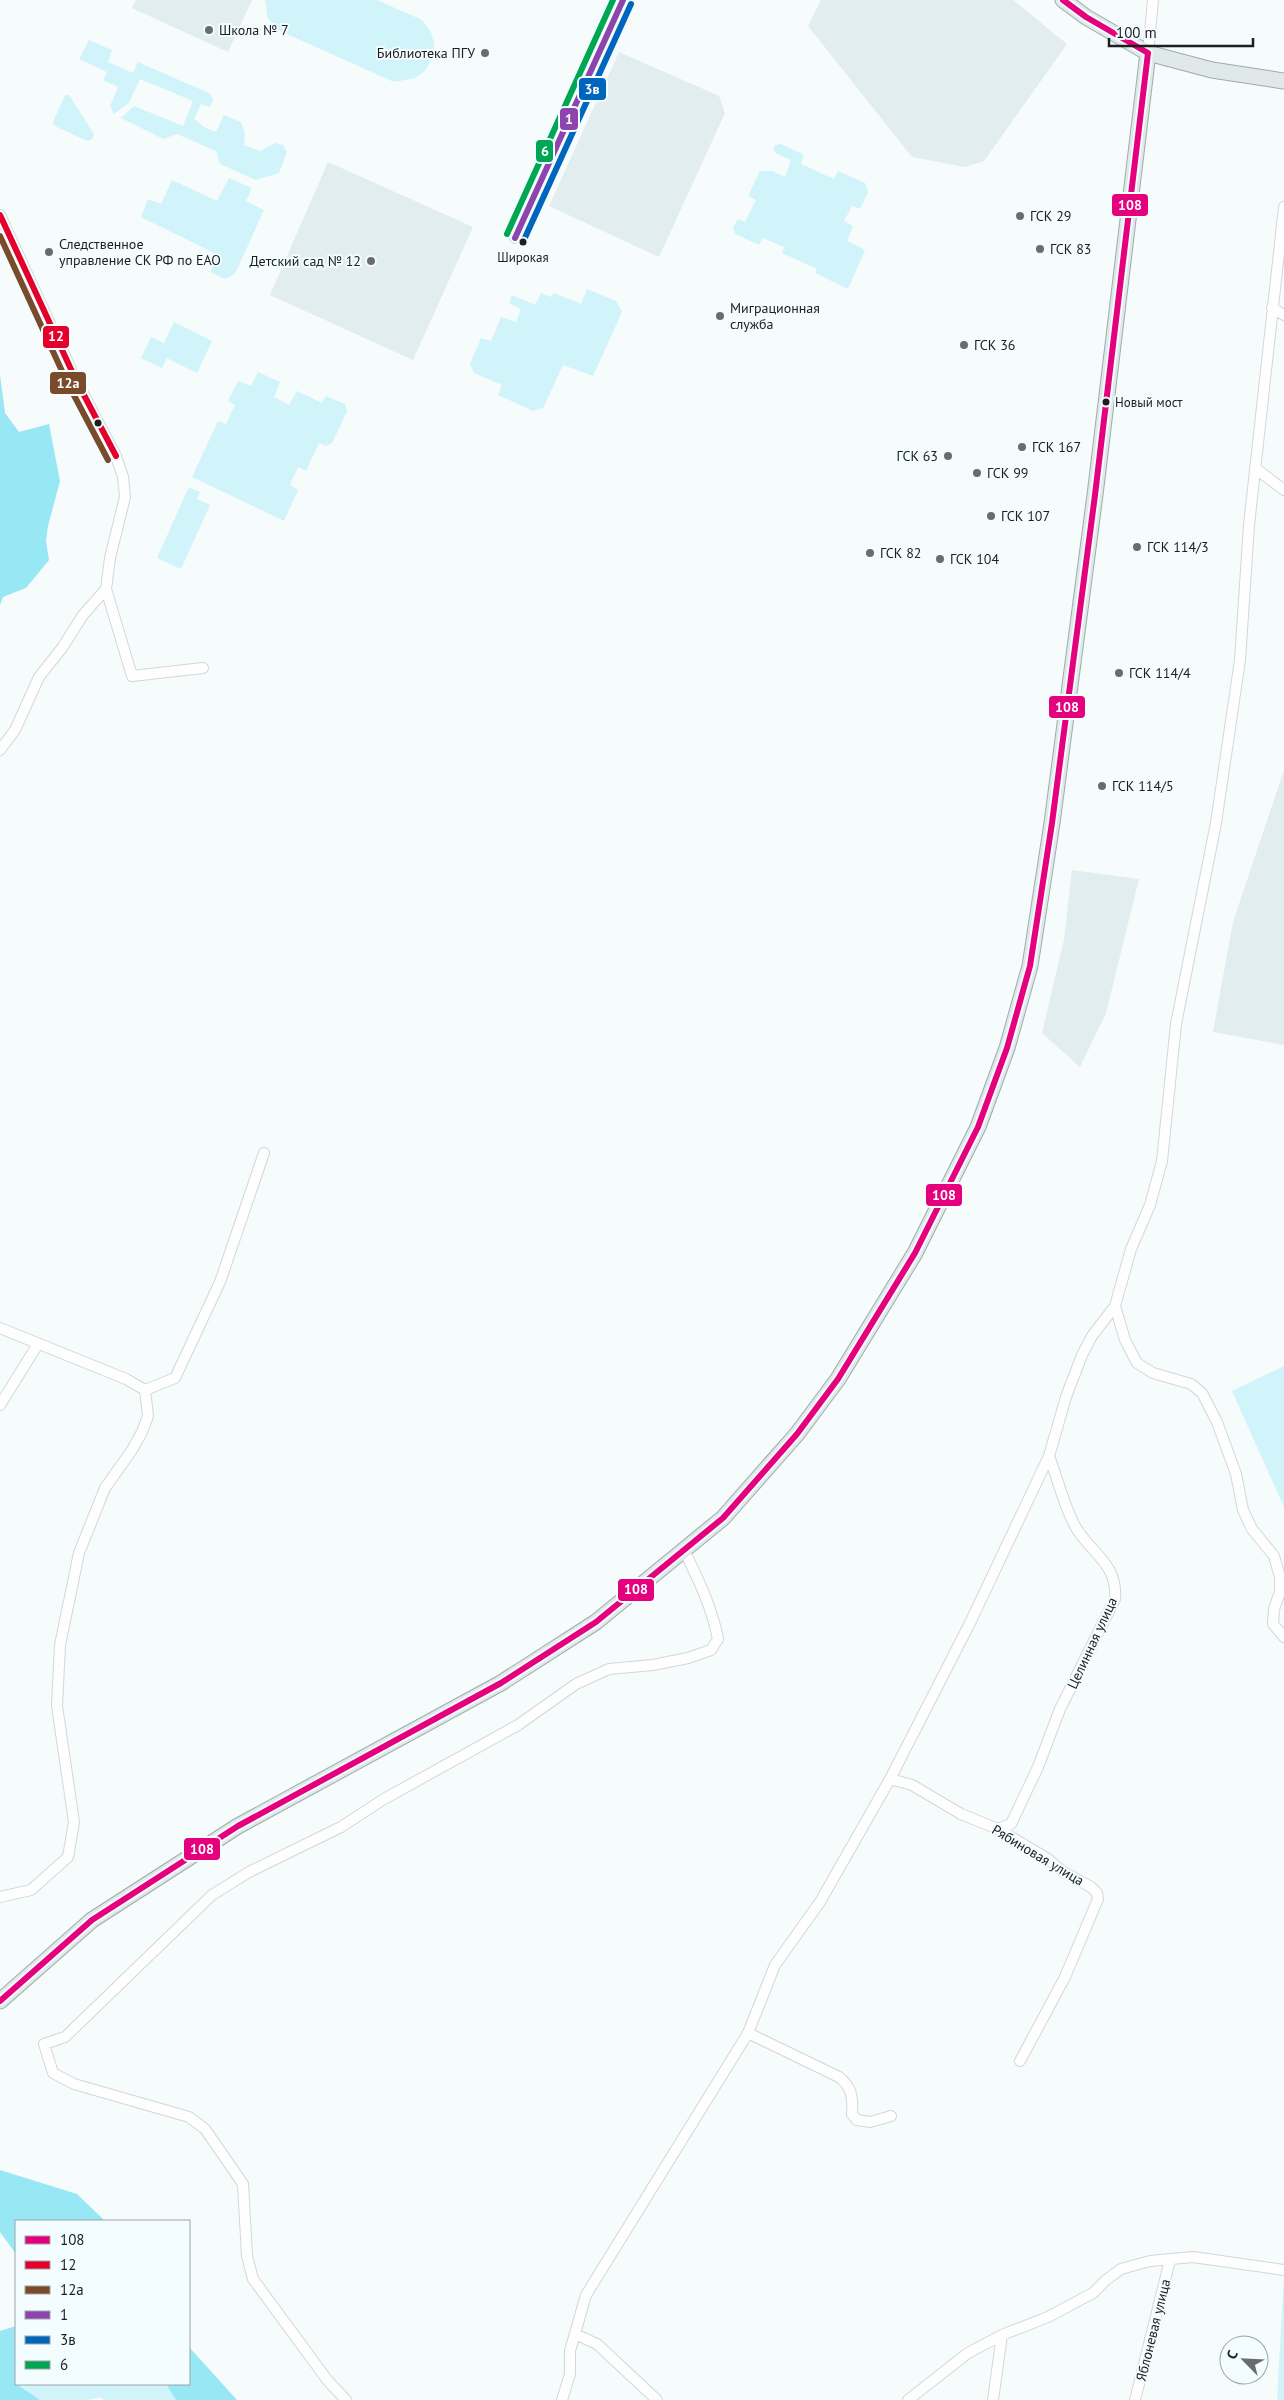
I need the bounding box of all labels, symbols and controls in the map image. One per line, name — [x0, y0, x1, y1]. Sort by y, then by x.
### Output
scale bar — [1109, 15, 1253, 47]
place label: Школа № 7 — [219, 21, 289, 39]
text: 100 m — [1116, 23, 1157, 42]
marker: Школа № 7 — [203, 24, 215, 36]
place label: Библиотека ПГУ — [377, 44, 475, 62]
marker: Библиотека ПГУ — [479, 47, 491, 59]
line badge: 3в — [578, 77, 607, 101]
text: 3в — [584, 80, 600, 98]
line badge: 1 — [559, 107, 579, 131]
text: 1 — [565, 110, 573, 128]
line badge: 6 — [535, 139, 554, 163]
text: 6 — [541, 142, 549, 160]
line badge: 108 — [1111, 193, 1149, 217]
text: 108 — [1118, 196, 1142, 214]
place label: ГСК 29 — [1030, 207, 1071, 225]
marker: ГСК 29 — [1014, 210, 1026, 222]
place label: Следственное управление СК РФ по ЕАО — [59, 235, 221, 269]
marker: Широкая — [518, 237, 528, 247]
place label: ГСК 83 — [1050, 240, 1091, 258]
marker: ГСК 83 — [1034, 243, 1046, 255]
marker: Следственное управление СК РФ по ЕАО — [43, 246, 55, 258]
place label: Широкая — [497, 249, 549, 266]
place label: Детский сад № 12 — [250, 252, 361, 270]
marker: Детский сад № 12 — [365, 255, 377, 267]
place label: Миграционная служба — [730, 299, 820, 333]
marker: Миграционная служба — [714, 310, 726, 322]
line badge: 12 — [42, 325, 70, 349]
text: 12 — [48, 327, 64, 345]
place label: ГСК 36 — [974, 336, 1015, 354]
marker: ГСК 36 — [958, 339, 970, 351]
line badge: 12а — [49, 371, 87, 395]
text: 12а — [57, 374, 79, 392]
place label: Новый мост — [1115, 394, 1183, 411]
marker: Новый мост — [1101, 397, 1111, 407]
unlabelled marker — [93, 418, 103, 428]
place label: ГСК 167 — [1032, 438, 1081, 456]
marker: ГСК 167 — [1016, 441, 1028, 453]
place label: ГСК 63 — [897, 447, 938, 465]
marker: ГСК 63 — [942, 450, 954, 462]
place label: ГСК 99 — [987, 464, 1028, 482]
marker: ГСК 99 — [971, 467, 983, 479]
place label: ГСК 107 — [1001, 507, 1050, 525]
marker: ГСК 107 — [985, 510, 997, 522]
place label: ГСК 114/3 — [1147, 538, 1209, 556]
marker: ГСК 114/3 — [1131, 541, 1143, 553]
place label: ГСК 82 — [880, 544, 921, 562]
marker: ГСК 82 — [864, 547, 876, 559]
place label: ГСК 104 — [950, 550, 999, 568]
marker: ГСК 104 — [934, 553, 946, 565]
place label: ГСК 114/4 — [1129, 664, 1191, 682]
marker: ГСК 114/4 — [1113, 667, 1125, 679]
line badge: 108 — [1048, 695, 1086, 719]
text: 108 — [1055, 698, 1079, 716]
place label: ГСК 114/5 — [1112, 777, 1174, 795]
marker: ГСК 114/5 — [1096, 780, 1108, 792]
line badge: 108 — [925, 1183, 963, 1207]
text: 108 — [932, 1186, 956, 1204]
line badge: 108 — [617, 1578, 655, 1602]
text: 108 — [624, 1580, 648, 1598]
street label: Целинная улица — [1063, 1594, 1121, 1692]
street label: Рябиновая улица — [989, 1820, 1087, 1890]
line badge: 108 — [183, 1837, 221, 1861]
text: 108 — [190, 1840, 214, 1858]
legend — [15, 2220, 190, 2385]
text: 108 — [60, 2230, 85, 2249]
text: 12 — [60, 2255, 76, 2274]
street label: Яблоневая улица — [1132, 2277, 1174, 2383]
text: 12а — [60, 2280, 84, 2299]
text: 1 — [60, 2305, 68, 2324]
text: 3в — [60, 2330, 76, 2349]
north arrow — [1219, 2335, 1269, 2385]
text: С — [1222, 2347, 1242, 2362]
text: 6 — [60, 2355, 68, 2374]

